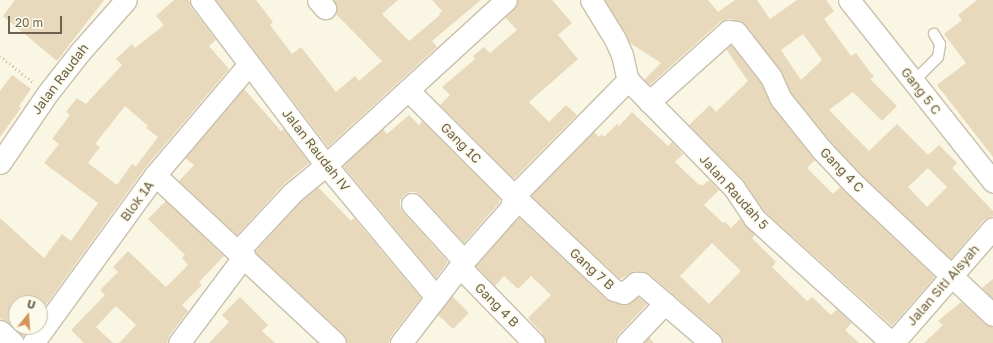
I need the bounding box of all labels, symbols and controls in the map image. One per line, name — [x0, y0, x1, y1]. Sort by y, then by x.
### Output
scale bar — [10, 8, 64, 34]
text: 20 m — [15, 15, 43, 30]
street label: Jalan Raudah — [28, 41, 92, 117]
street label: Gang 5 C — [898, 64, 944, 118]
street label: Jalan Raudah IV — [279, 106, 353, 194]
street label: Gang 1C — [437, 119, 485, 167]
street label: Gang 4 C — [817, 145, 867, 195]
street label: Jalan Raudah 5 — [696, 151, 772, 233]
street label: Blok 1A — [117, 178, 157, 224]
street label: Jalan Siti Aisyah — [904, 241, 982, 329]
street label: Gang 7 B — [566, 245, 618, 293]
street label: Gang 4 B — [472, 280, 522, 330]
north arrow — [8, 295, 48, 335]
text: U — [26, 297, 37, 311]

